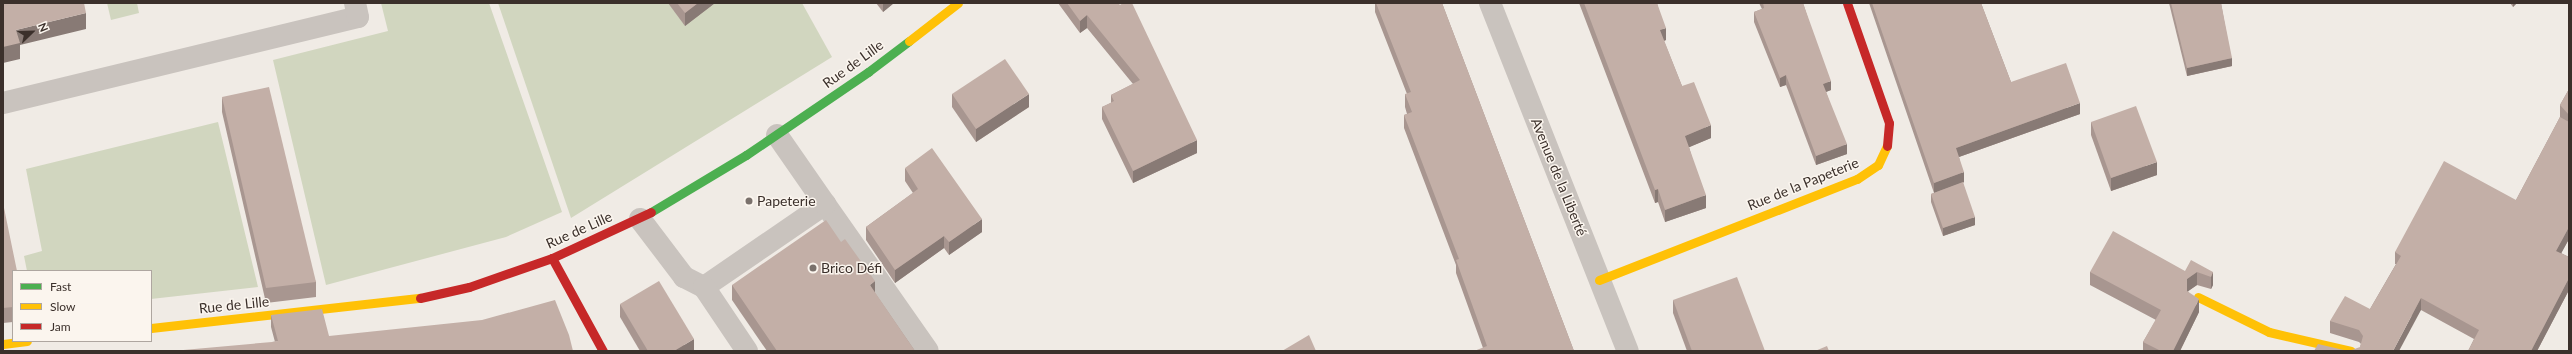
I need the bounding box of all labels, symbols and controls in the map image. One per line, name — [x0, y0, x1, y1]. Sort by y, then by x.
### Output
north arrow — [12, 12, 52, 52]
text: N — [36, 21, 51, 34]
street label: Rue de Lille — [819, 36, 887, 92]
street label: Avenue de la Liberté — [1528, 116, 1590, 238]
street label: Rue de la Papeterie — [1745, 154, 1861, 214]
place label: Papeterie — [757, 193, 816, 209]
marker: Papeterie — [744, 196, 754, 206]
street label: Rue de Lille — [543, 208, 615, 252]
place label: Brico Défi — [821, 260, 882, 276]
marker: Brico Défi — [808, 263, 818, 273]
legend — [12, 270, 152, 342]
text: Fast — [50, 279, 71, 294]
street label: Rue de Lille — [198, 293, 270, 317]
text: Slow — [50, 299, 75, 314]
text: Jam — [50, 319, 71, 334]

